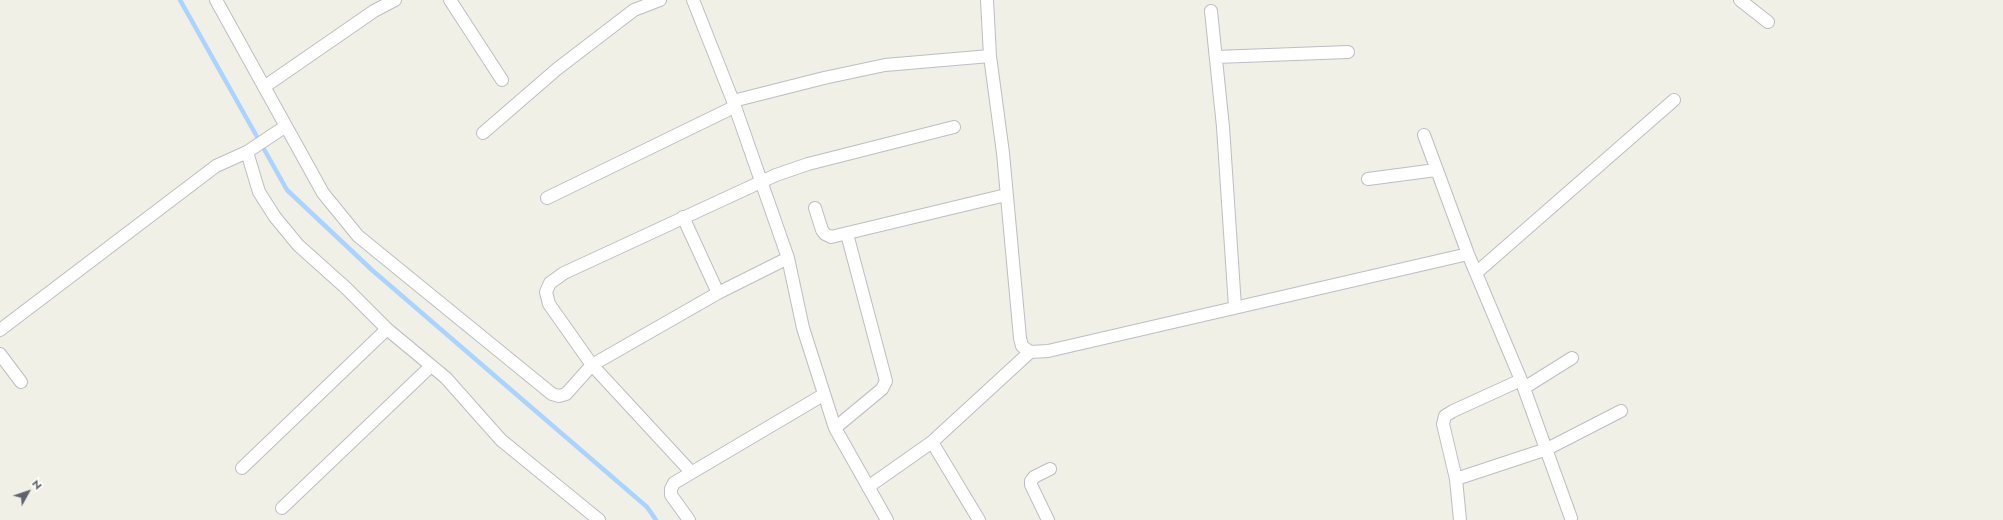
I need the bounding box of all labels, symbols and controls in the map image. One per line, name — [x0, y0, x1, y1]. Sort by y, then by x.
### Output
north arrow — [8, 472, 48, 512]
text: N — [28, 476, 46, 493]

